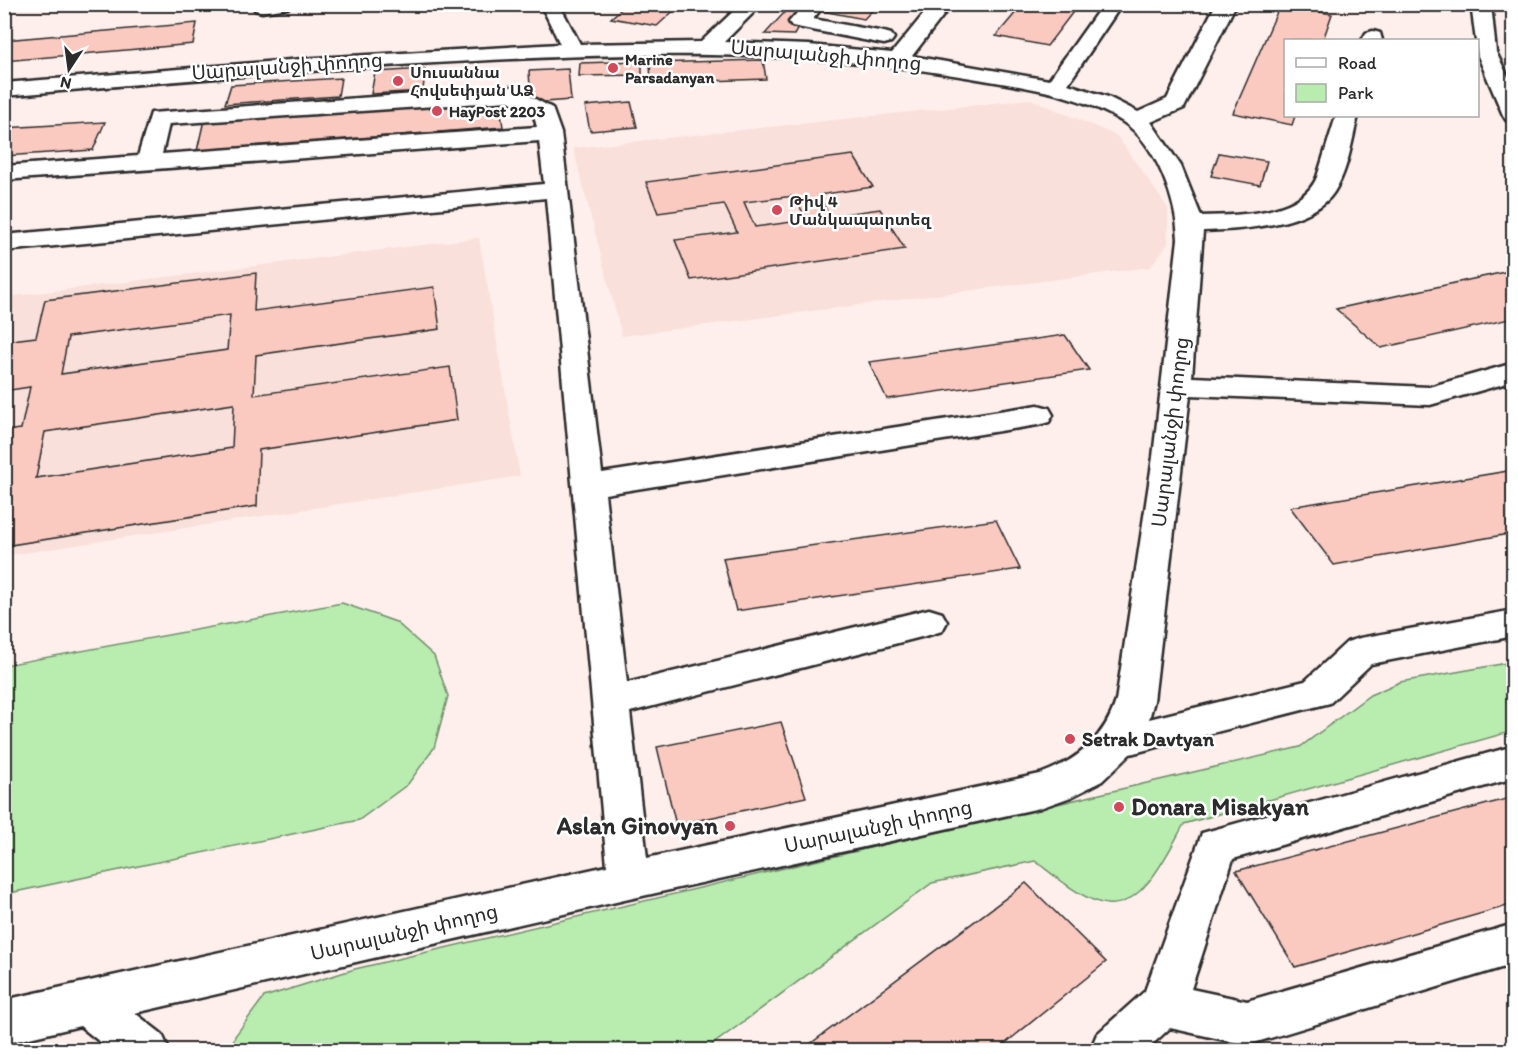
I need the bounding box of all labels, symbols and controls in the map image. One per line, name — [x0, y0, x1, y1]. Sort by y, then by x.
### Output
street label: Սարալանջի փողոց — [729, 35, 923, 75]
north arrow — [39, 39, 99, 99]
legend — [1284, 39, 1479, 117]
street label: Սարալանջի փողոց — [191, 47, 383, 85]
place label: Marine Parsadanyan — [625, 50, 715, 88]
text: Road — [1338, 52, 1377, 74]
marker: Marine Parsadanyan — [606, 61, 620, 75]
place label: Սուսաննա Հովսեփյան ԱՁ — [410, 63, 534, 100]
text: N — [58, 73, 73, 94]
marker: Սուսաննա Հովսեփյան ԱՁ — [391, 74, 405, 88]
text: Park — [1338, 82, 1373, 104]
place label: HayPost 2203 — [449, 102, 545, 122]
marker: HayPost 2203 — [430, 104, 444, 118]
place label: Թիվ 4 Մանկապարտեզ — [789, 192, 931, 229]
marker: Թիվ 4 Մանկապարտեզ — [770, 203, 784, 217]
street label: Սարալանջի փողոց — [1146, 335, 1194, 529]
place label: Setrak Davtyan — [1082, 727, 1215, 752]
marker: Setrak Davtyan — [1063, 732, 1077, 746]
place label: Donara Misakyan — [1131, 792, 1309, 822]
street label: Սարալանջի փողոց — [782, 794, 974, 858]
marker: Donara Misakyan — [1112, 800, 1126, 814]
place label: Aslan Ginovyan — [556, 811, 718, 841]
marker: Aslan Ginovyan — [723, 819, 737, 833]
street label: Սարալանջի փողոց — [308, 899, 500, 965]

